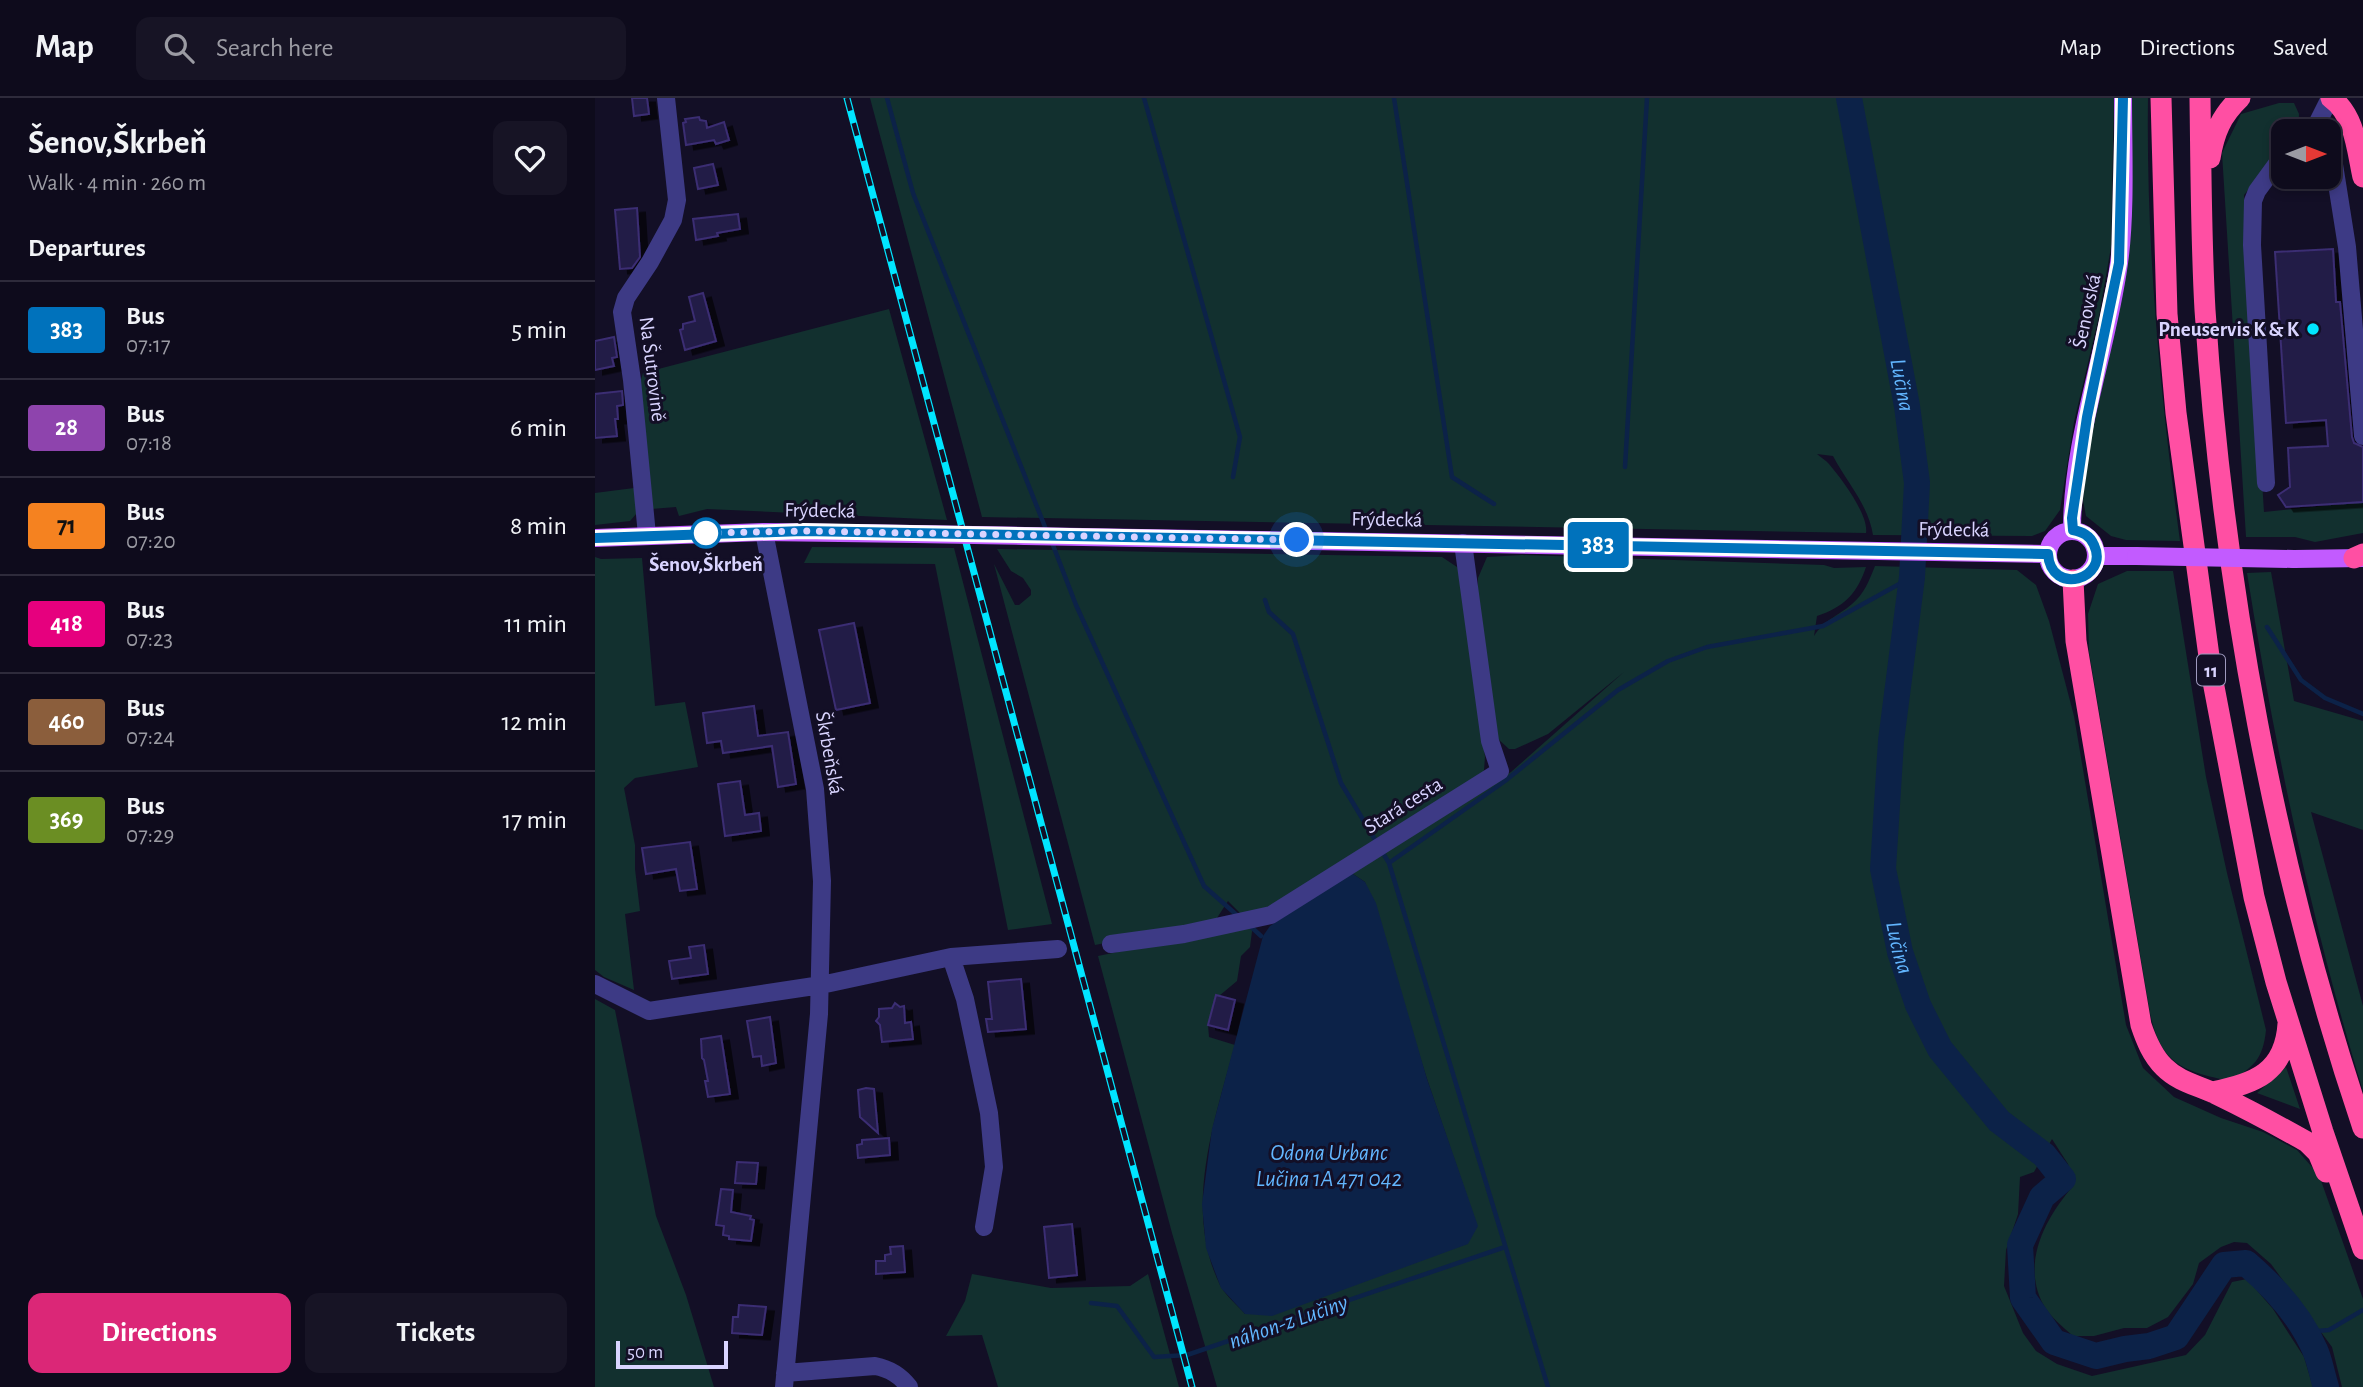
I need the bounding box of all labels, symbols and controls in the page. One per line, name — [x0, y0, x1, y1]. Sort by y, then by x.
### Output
search box — [136, 17, 626, 80]
icon: search — [160, 29, 198, 67]
text: Map — [35, 31, 94, 64]
text: Search here — [216, 35, 334, 61]
text: Map — [2059, 36, 2101, 60]
text: Directions — [2139, 36, 2235, 60]
text: Saved — [2273, 36, 2328, 60]
north arrow — [2271, 119, 2341, 189]
map controls — [2271, 119, 2341, 189]
button: heart — [493, 121, 567, 195]
text: Šenov,Škrbeň — [28, 127, 207, 160]
text: Walk · 4 min · 260 m — [28, 172, 206, 195]
text: Departures — [28, 235, 146, 261]
street label: Šenovská — [2066, 271, 2105, 350]
text: Bus — [126, 303, 165, 329]
street label: Na Šutrovině — [636, 315, 671, 423]
text: 5 min — [511, 317, 567, 343]
text: 383 — [50, 318, 83, 342]
place label: Pneuservis K & K — [2158, 319, 2300, 340]
marker: Pneuservis K & K — [2305, 321, 2321, 337]
text: 07:17 — [126, 334, 171, 357]
water label: Lučina — [1885, 357, 1918, 413]
text: Bus — [126, 401, 165, 427]
text: 6 min — [510, 415, 567, 441]
text: 28 — [55, 416, 78, 440]
text: 07:18 — [126, 432, 172, 455]
text: Bus — [126, 499, 165, 525]
street label: Frýdecká — [784, 499, 856, 522]
street label: Frýdecká — [1351, 508, 1423, 531]
text: 8 min — [510, 513, 567, 539]
text: 71 — [57, 514, 76, 538]
marker: Šenov,Škrbeň — [691, 518, 721, 548]
street label: Frýdecká — [1918, 518, 1990, 541]
your location — [1279, 522, 1314, 557]
line badge: 383 — [1558, 522, 1638, 568]
text: 07:20 — [126, 530, 176, 553]
text: 383 — [1582, 533, 1614, 557]
place label: Šenov,Škrbeň — [649, 552, 763, 575]
text: Bus — [126, 597, 165, 623]
text: 11 min — [504, 611, 567, 637]
text: 418 — [50, 612, 83, 636]
text: 07:23 — [126, 628, 173, 651]
road number: 11 — [2197, 654, 2225, 685]
text: Bus — [126, 695, 165, 721]
text: 12 min — [501, 709, 567, 735]
text: 460 — [48, 710, 85, 734]
street label: Škrbeňská — [812, 710, 849, 797]
text: 07:24 — [126, 726, 175, 749]
street label: Stará cesta — [1360, 773, 1446, 838]
text: Bus — [126, 793, 165, 819]
text: 17 min — [502, 807, 567, 833]
text: 369 — [50, 808, 83, 832]
text: 07:29 — [126, 824, 174, 847]
water label: Lučina — [1881, 919, 1917, 977]
water label: Odona Urbanc Lučina 1A 471 042 — [1256, 1142, 1402, 1191]
water label: náhon-z Lučiny — [1226, 1291, 1351, 1354]
button: Directions — [28, 1293, 291, 1373]
button: Tickets — [305, 1293, 567, 1373]
scale bar — [616, 1338, 728, 1370]
text: 50 m — [627, 1343, 663, 1362]

